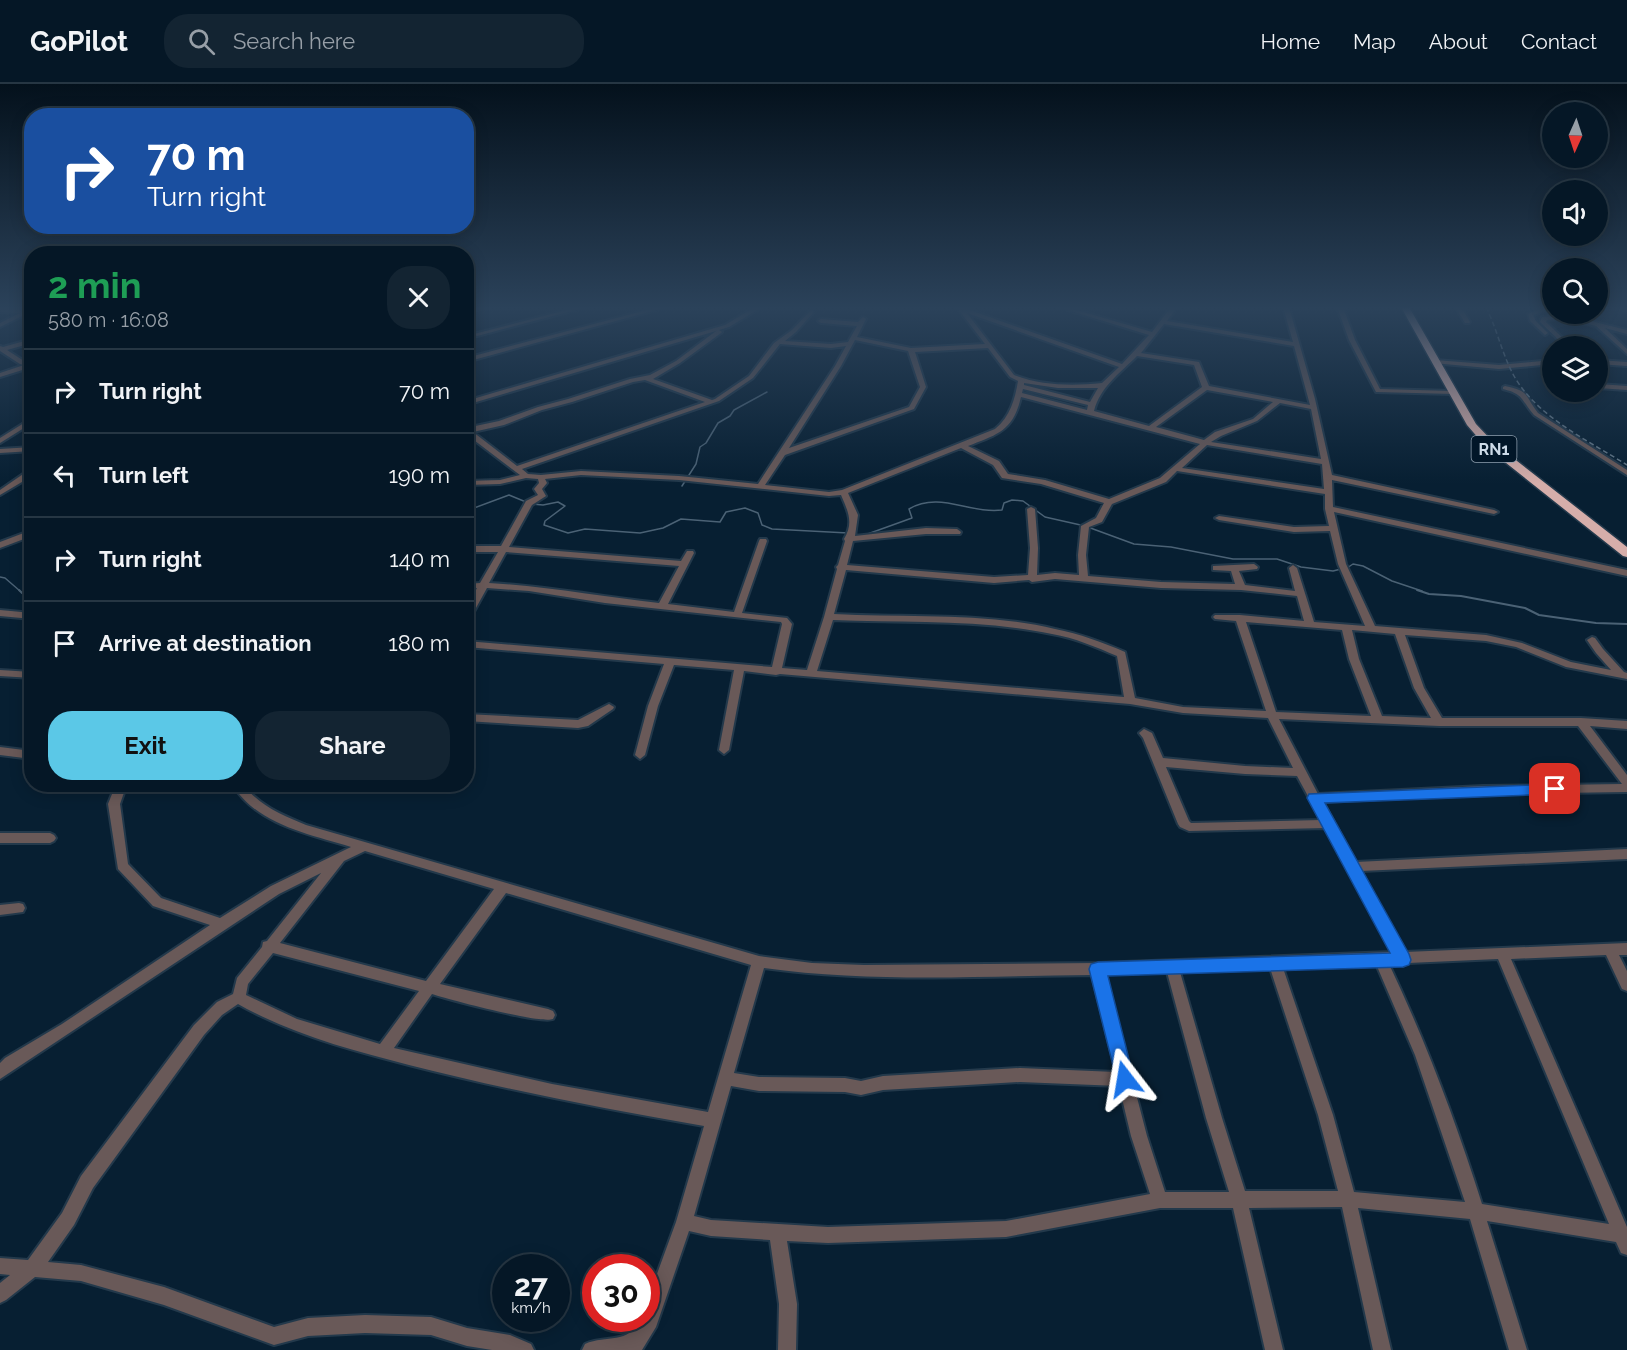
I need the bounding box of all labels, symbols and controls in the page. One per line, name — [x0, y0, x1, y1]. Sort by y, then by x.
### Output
search box — [164, 14, 584, 68]
text: GoPilot — [30, 25, 128, 58]
icon: search — [185, 25, 218, 58]
text: Search here — [233, 28, 355, 54]
text: Home — [1261, 29, 1320, 54]
text: Map — [1353, 29, 1396, 54]
text: About — [1429, 29, 1488, 54]
text: Contact — [1521, 29, 1597, 54]
north arrow — [1542, 102, 1608, 168]
map controls — [1542, 102, 1608, 402]
text: 70 m — [147, 131, 246, 180]
icon: right — [48, 132, 126, 210]
button: sound — [1542, 180, 1608, 246]
text: Turn right — [147, 181, 266, 212]
button: search — [1542, 258, 1608, 324]
text: 2 min — [48, 264, 141, 306]
button: close — [387, 266, 450, 329]
text: 580 m · 16:08 — [48, 308, 169, 332]
button: layers — [1542, 336, 1608, 402]
icon: right — [48, 375, 81, 408]
text: Turn right — [99, 378, 202, 404]
text: 70 m — [399, 378, 450, 404]
road number: RN1 — [1472, 436, 1516, 462]
icon: left — [48, 459, 81, 492]
text: Turn left — [99, 462, 189, 488]
text: 190 m — [388, 462, 450, 488]
icon: right — [48, 543, 81, 576]
text: Turn right — [99, 546, 202, 572]
text: 140 m — [389, 546, 450, 572]
icon: arrive — [48, 627, 81, 660]
text: Arrive at destination — [99, 630, 312, 656]
text: 180 m — [388, 630, 450, 656]
button: Exit — [48, 711, 243, 780]
button: Share — [255, 711, 450, 780]
pin — [1529, 763, 1580, 814]
icon: arrive — [1538, 772, 1571, 805]
position arrow — [1093, 1047, 1157, 1111]
speed limit sign: 30 — [582, 1254, 660, 1332]
text: 27 — [514, 1268, 548, 1303]
text: km/h — [511, 1299, 551, 1317]

